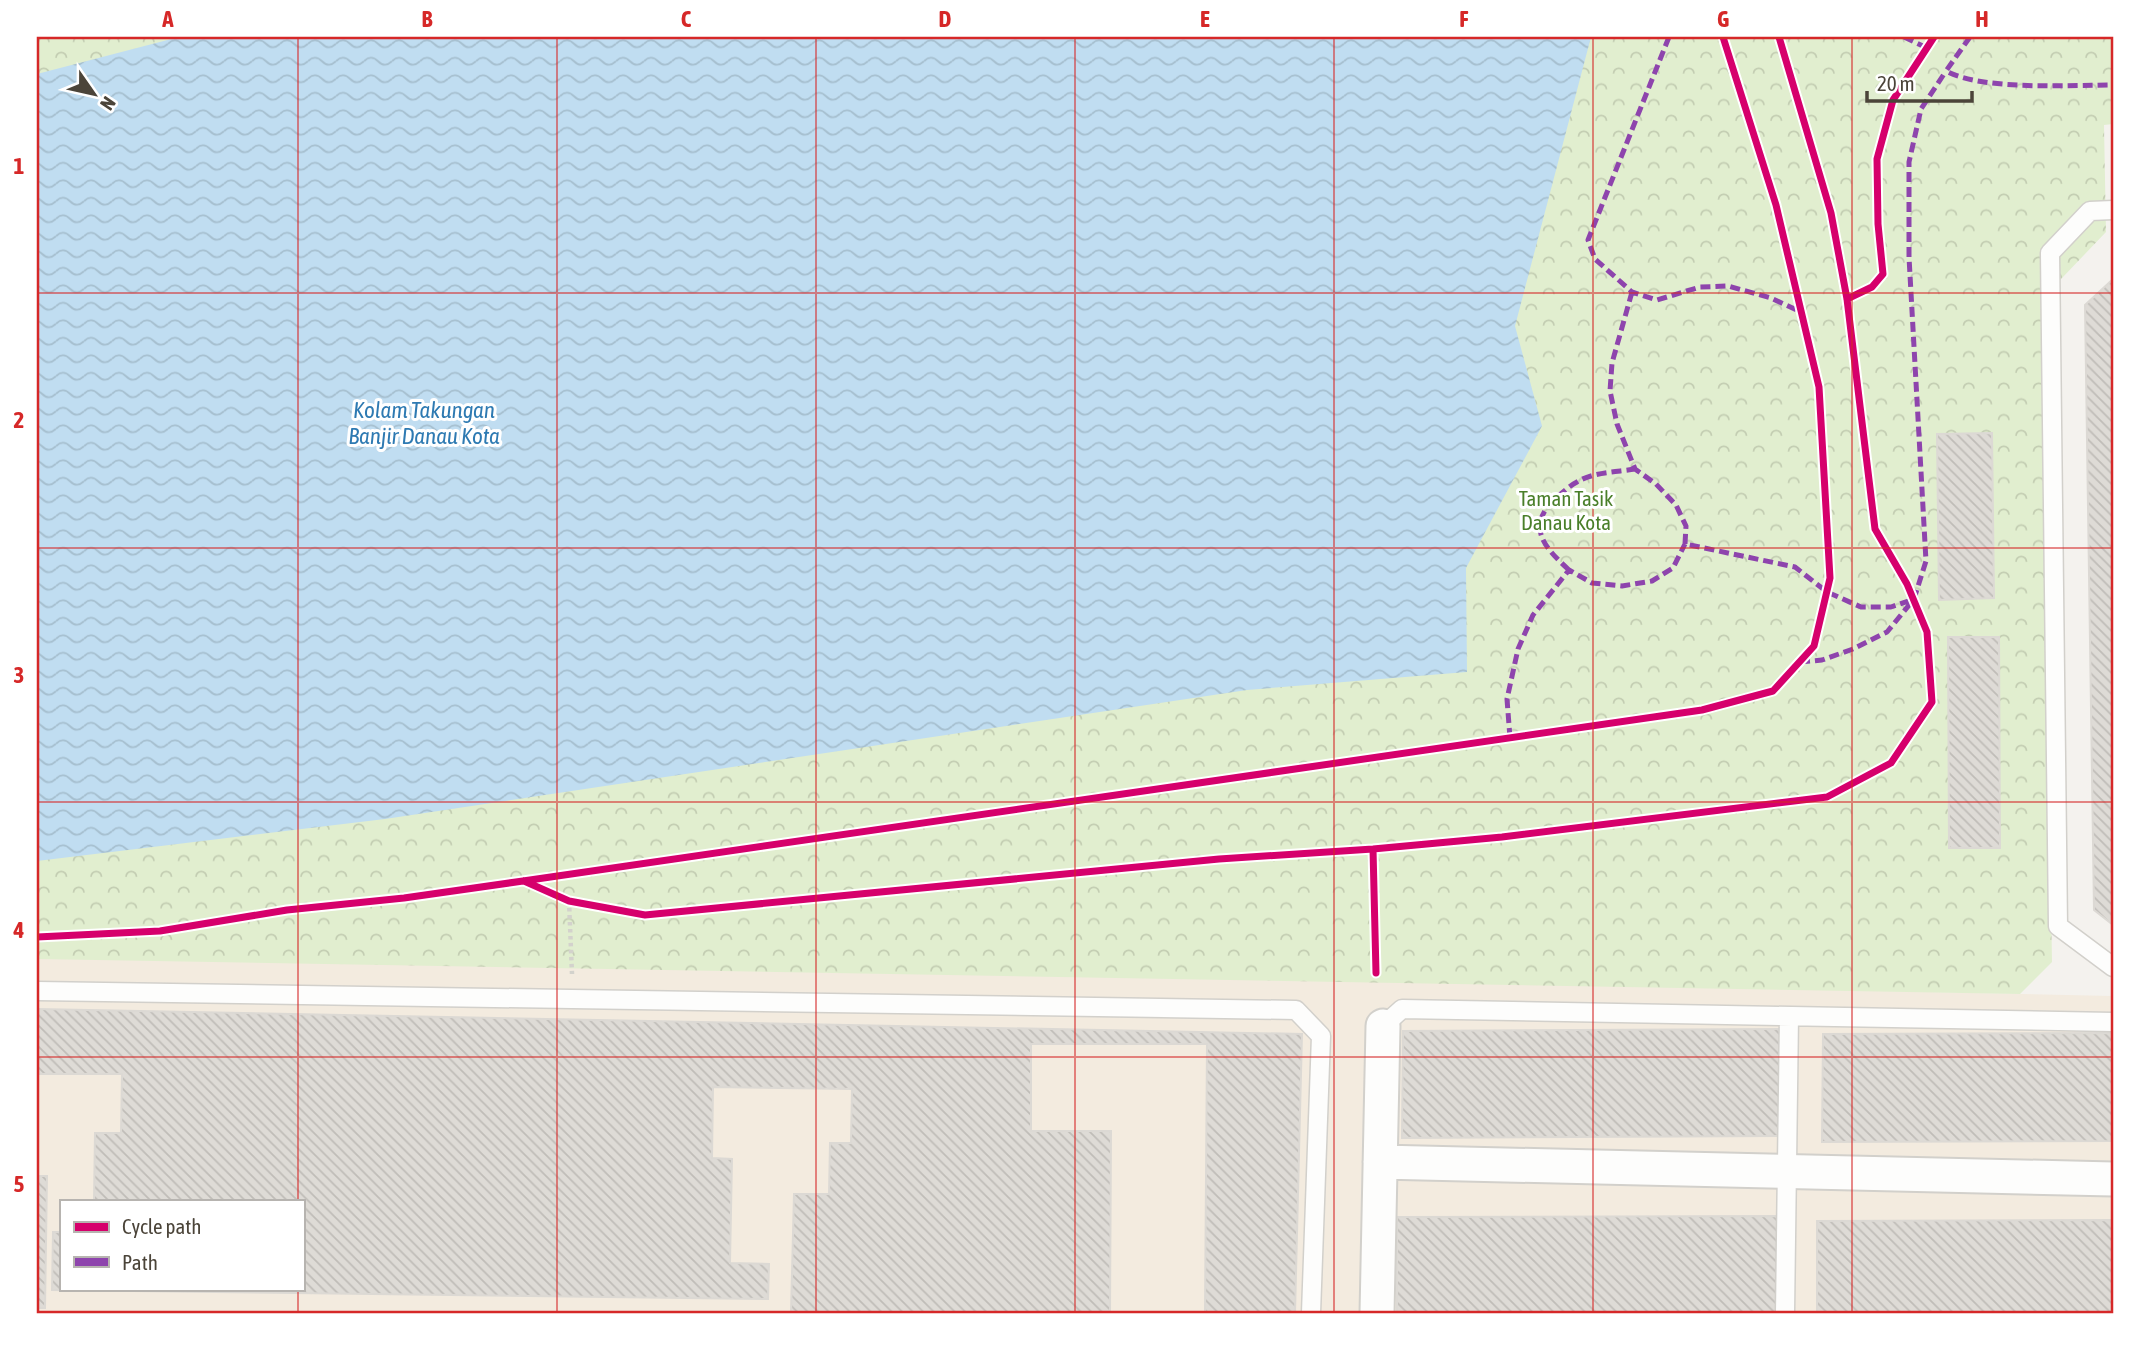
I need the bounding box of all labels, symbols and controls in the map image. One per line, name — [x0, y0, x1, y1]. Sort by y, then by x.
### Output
text: A — [161, 6, 174, 32]
text: B — [422, 6, 433, 32]
text: C — [681, 6, 692, 32]
text: D — [939, 6, 952, 32]
text: E — [1200, 6, 1210, 32]
text: F — [1459, 6, 1469, 32]
text: G — [1717, 6, 1729, 32]
text: H — [1975, 6, 1989, 32]
north arrow — [60, 60, 130, 130]
scale bar — [1867, 60, 1972, 104]
text: 20 m — [1877, 71, 1915, 95]
text: N — [96, 93, 120, 114]
text: 1 — [14, 153, 25, 179]
water label: Kolam Takungan Banjir Danau Kota — [348, 397, 500, 449]
text: 2 — [14, 407, 24, 433]
park label: Taman Tasik Danau Kota — [1519, 486, 1613, 534]
text: 3 — [14, 662, 24, 688]
text: 4 — [13, 917, 25, 943]
text: 5 — [14, 1171, 25, 1197]
legend — [60, 1200, 304, 1290]
text: Cycle path — [122, 1214, 201, 1238]
text: Path — [122, 1250, 158, 1274]

